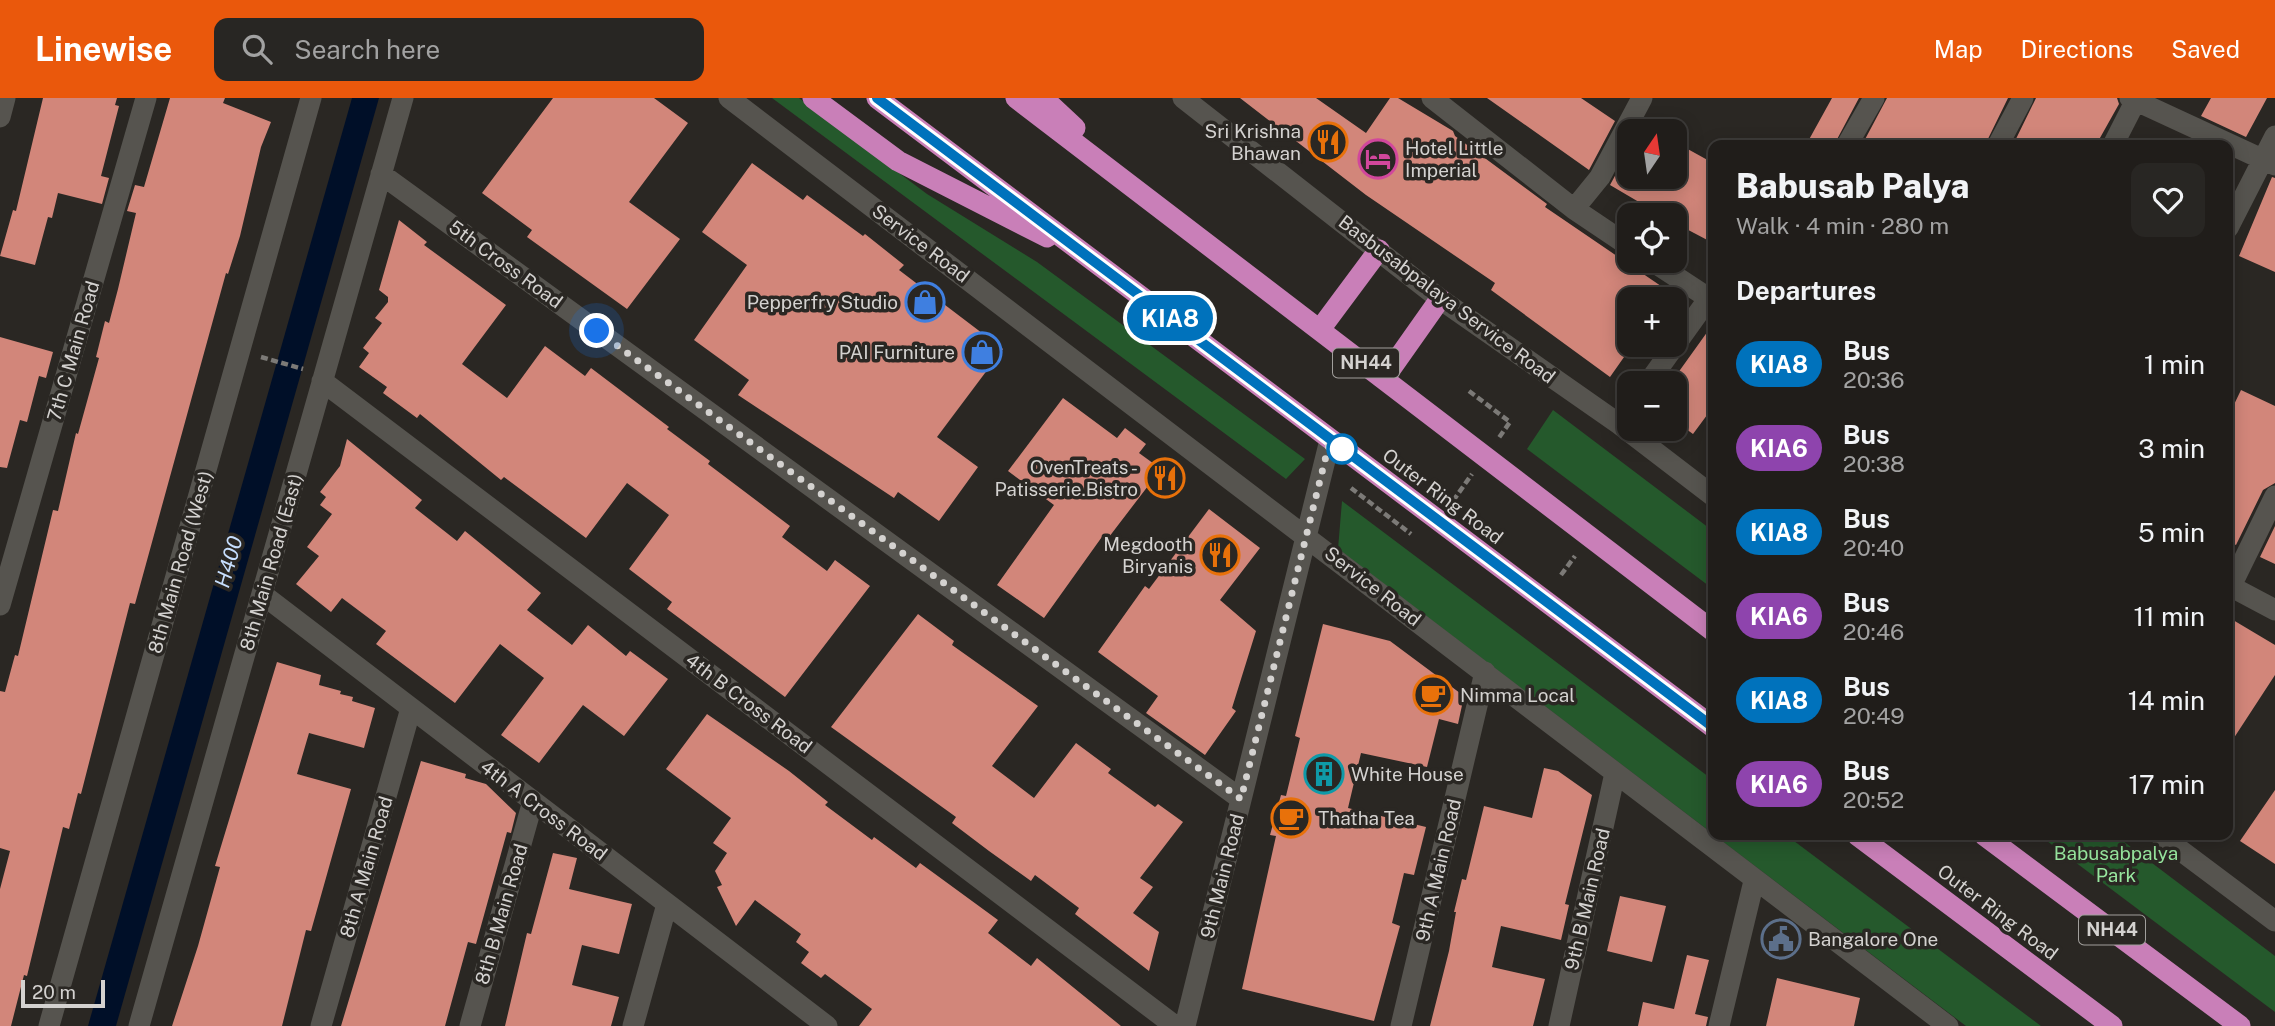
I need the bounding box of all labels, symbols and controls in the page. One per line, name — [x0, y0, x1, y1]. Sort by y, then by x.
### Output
search box — [214, 18, 704, 81]
text: Linewise — [35, 30, 172, 68]
icon: search — [238, 30, 276, 68]
text: Search here — [294, 34, 440, 65]
text: Map — [1934, 35, 1983, 63]
text: Directions — [2021, 35, 2133, 63]
text: Saved — [2171, 35, 2240, 63]
north arrow — [1617, 119, 1687, 189]
map controls — [1617, 119, 1687, 441]
place label: Sri Krishna Bhawan — [1204, 120, 1301, 164]
restaurant icon: Sri Krishna Bhawan — [1307, 121, 1349, 163]
place label: Hotel Little Imperial — [1405, 137, 1504, 181]
hotel icon: Hotel Little Imperial — [1357, 138, 1399, 180]
button: heart — [2131, 163, 2205, 237]
text: Babusab Palya — [1736, 167, 1969, 205]
street label: Service Road — [868, 199, 974, 287]
button: locate — [1617, 203, 1687, 273]
street label: Basbusabpalaya Service Road — [1334, 210, 1560, 388]
text: Walk · 4 min · 280 m — [1736, 212, 1949, 239]
street label: 5th Cross Road — [445, 215, 567, 313]
text: Departures — [1736, 275, 1876, 306]
street label: 7th C Main Road — [42, 278, 104, 424]
shop icon: Pepperfry Studio — [904, 281, 946, 323]
button: + — [1617, 287, 1687, 357]
place label: Pepperfry Studio — [747, 291, 898, 313]
line badge: KIA8 — [1121, 295, 1219, 341]
text: KIA8 — [1141, 304, 1199, 332]
your location — [579, 313, 614, 348]
shop icon: PAI Furniture — [961, 331, 1003, 373]
text: Bus — [1843, 335, 1890, 366]
place label: PAI Furniture — [839, 341, 955, 363]
road number: NH44 — [1333, 348, 1399, 377]
text: 1 min — [2144, 349, 2205, 380]
text: KIA8 — [1750, 350, 1808, 378]
text: 20:36 — [1843, 366, 1905, 393]
button: − — [1617, 371, 1687, 441]
text: Bus — [1843, 419, 1890, 450]
text: 3 min — [2138, 433, 2205, 464]
unlabelled marker — [1327, 434, 1357, 464]
text: KIA6 — [1750, 434, 1808, 462]
street label: Outer Ring Road — [1379, 444, 1507, 548]
text: 20:38 — [1843, 450, 1905, 477]
place label: OvenTreats - Patisserie.Bistro — [994, 456, 1138, 500]
restaurant icon: OvenTreats - Patisserie.Bistro — [1144, 457, 1186, 499]
street label: 8th Main Road (West) — [143, 468, 217, 656]
street label: 8th Main Road (East) — [235, 471, 307, 653]
text: Bus — [1843, 503, 1890, 534]
text: 5 min — [2138, 517, 2205, 548]
text: KIA8 — [1750, 518, 1808, 546]
water label: H400 — [209, 532, 248, 591]
place label: Megdooth Biryanis — [1103, 533, 1193, 577]
restaurant icon: Megdooth Biryanis — [1199, 534, 1241, 576]
text: 20:40 — [1843, 534, 1904, 561]
street label: Service Road — [1321, 542, 1425, 630]
text: Bus — [1843, 587, 1890, 618]
text: 11 min — [2133, 601, 2205, 632]
text: KIA6 — [1750, 602, 1808, 630]
text: 20:46 — [1843, 618, 1904, 645]
street label: 4th B Cross Road — [682, 648, 816, 758]
text: Bus — [1843, 671, 1890, 702]
cafe icon: Nimma Local — [1412, 674, 1454, 716]
place label: Nimma Local — [1460, 684, 1575, 706]
text: 14 min — [2128, 685, 2205, 716]
text: KIA8 — [1750, 686, 1808, 714]
text: 20:49 — [1843, 702, 1905, 729]
building icon: White House — [1303, 753, 1345, 795]
street label: 4th A Cross Road — [476, 755, 612, 865]
text: Bus — [1843, 755, 1890, 786]
place label: White House — [1351, 763, 1464, 785]
text: 17 min — [2128, 769, 2205, 800]
text: KIA6 — [1750, 770, 1808, 798]
text: 20:52 — [1843, 786, 1904, 813]
street label: 8th A Main Road — [335, 794, 397, 940]
cafe icon: Thatha Tea — [1270, 797, 1312, 839]
street label: 9th A Main Road — [1411, 797, 1465, 943]
place label: Thatha Tea — [1318, 807, 1415, 829]
street label: 9th Main Road — [1196, 811, 1248, 941]
street label: 9th B Main Road — [1560, 826, 1614, 972]
street label: 8th B Main Road — [470, 841, 532, 987]
park label: Babusabpalya Park — [2054, 842, 2178, 886]
street label: Outer Ring Road — [1934, 860, 2062, 964]
road number: NH44 — [2079, 916, 2145, 944]
public building icon: Bangalore One — [1760, 918, 1802, 960]
place label: Bangalore One — [1808, 928, 1938, 950]
scale bar — [21, 977, 105, 1009]
text: 20 m — [32, 981, 76, 1003]

